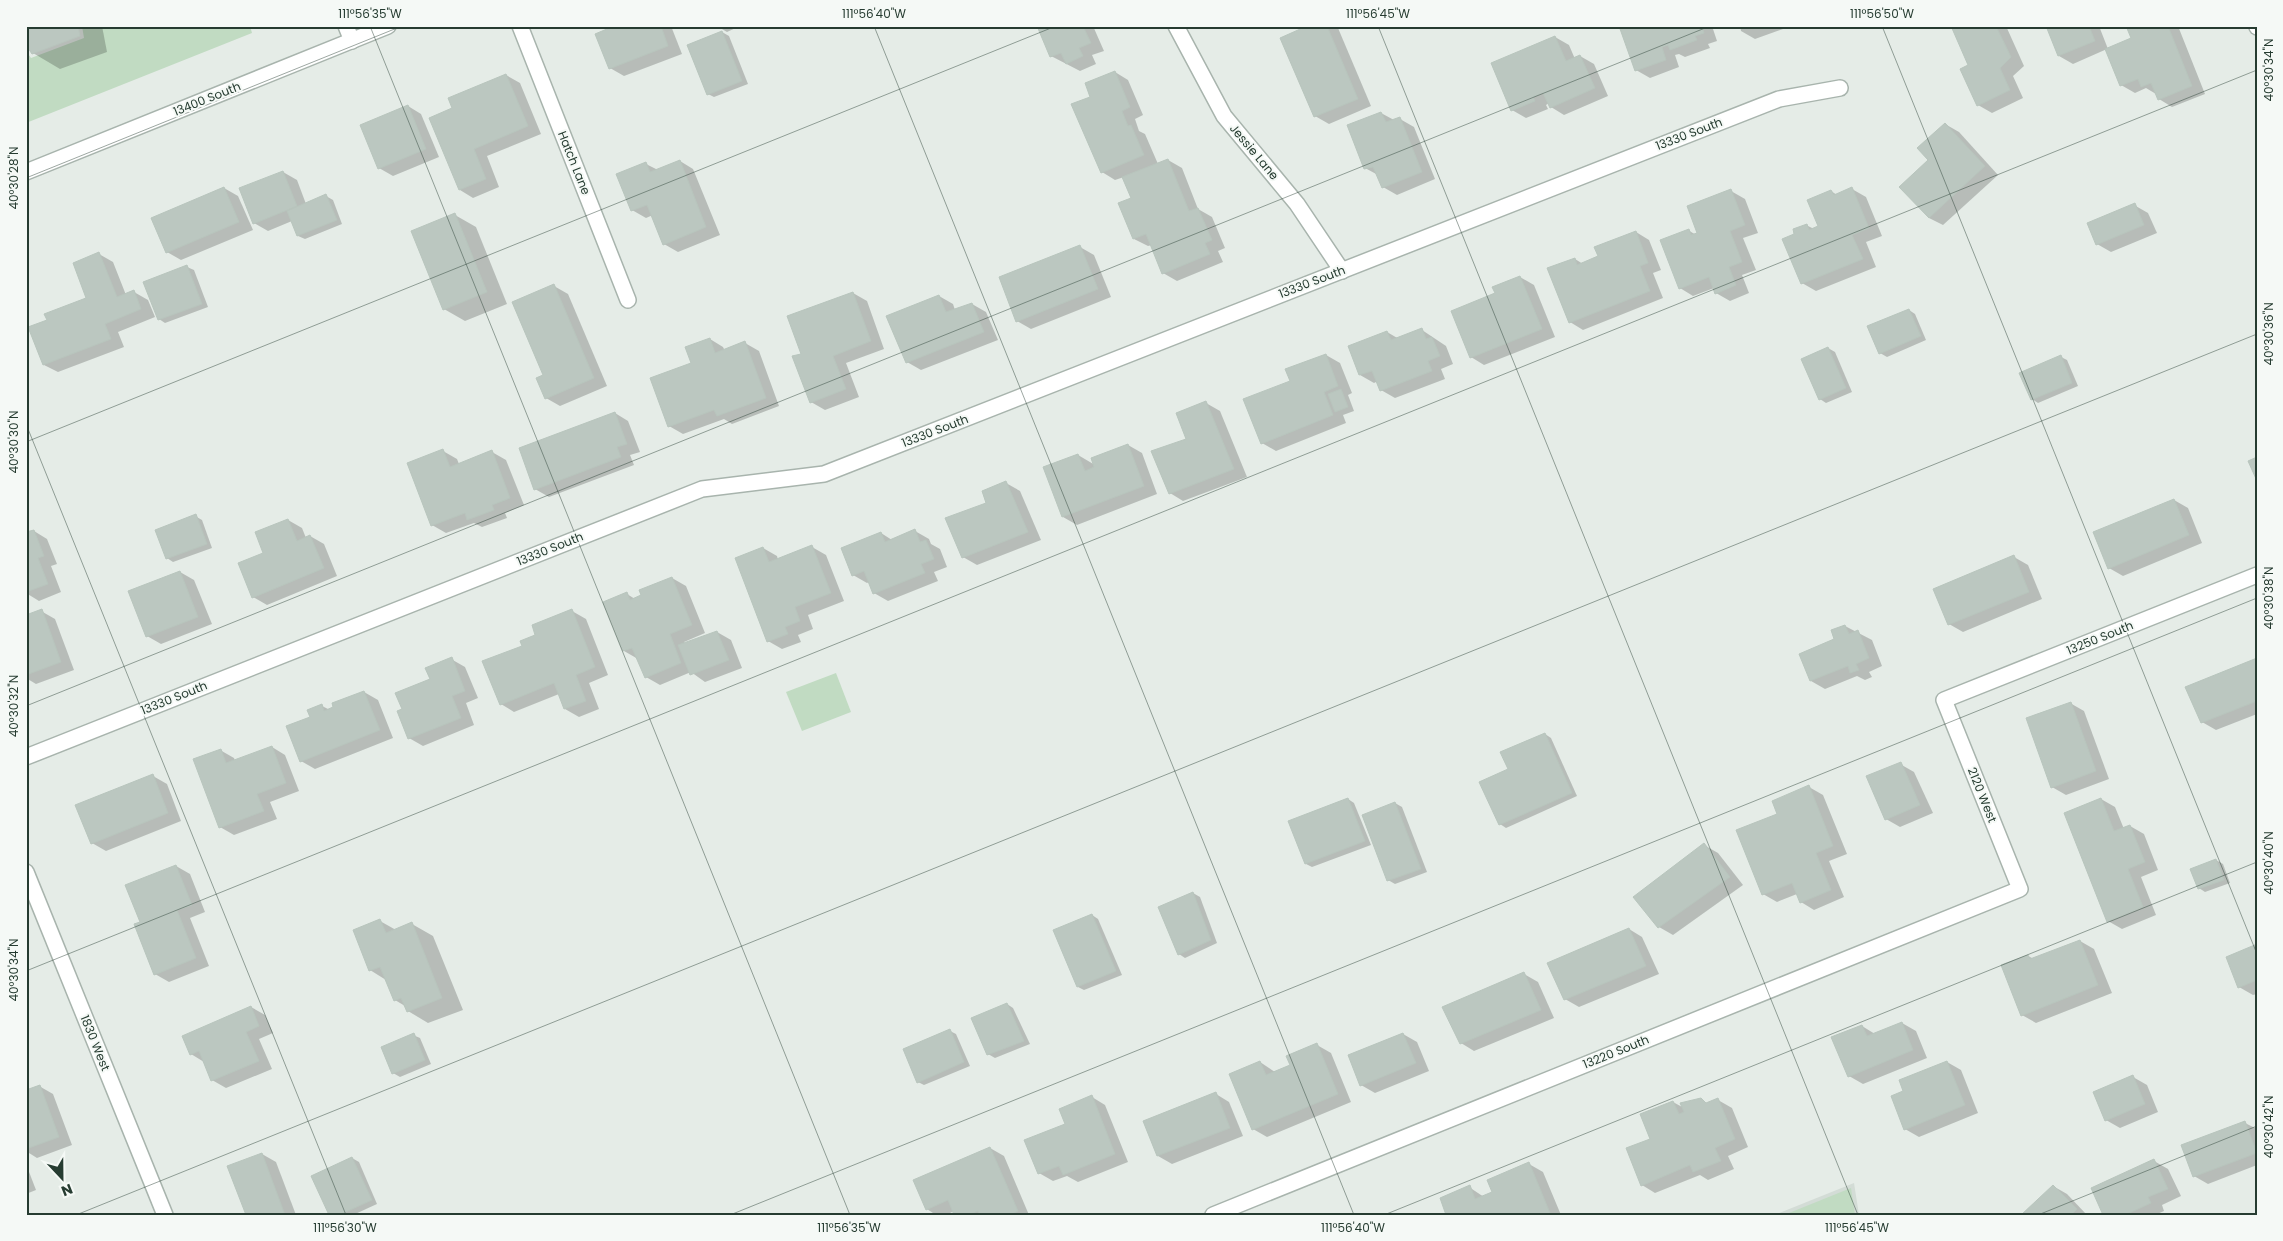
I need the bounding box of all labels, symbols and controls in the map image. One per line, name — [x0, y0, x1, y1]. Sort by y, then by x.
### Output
text: 111°56'35"W — [338, 5, 402, 22]
text: 111°56'40"W — [842, 5, 906, 22]
text: 111°56'45"W — [1346, 5, 1410, 22]
text: 111°56'50"W — [1850, 5, 1914, 22]
text: 40°30'34"N — [2260, 38, 2277, 102]
street label: 13400 South — [171, 77, 243, 120]
street label: 13330 South — [1653, 113, 1725, 154]
street label: Jessie Lane — [1226, 120, 1283, 183]
street label: Hatch Lane — [554, 128, 595, 197]
text: 40°30'28"N — [5, 147, 22, 209]
street label: 13330 South — [1276, 261, 1348, 302]
text: 40°30'36"N — [2260, 302, 2277, 366]
text: 40°30'30"N — [5, 410, 22, 474]
street label: 13330 South — [899, 410, 971, 451]
street label: 13330 South — [514, 527, 586, 570]
text: 40°30'38"N — [2260, 566, 2277, 630]
street label: 13250 South — [2064, 616, 2136, 659]
text: 40°30'32"N — [5, 675, 22, 737]
street label: 13330 South — [138, 676, 210, 719]
street label: 2120 West — [1964, 765, 2001, 825]
text: 40°30'40"N — [2260, 831, 2277, 895]
text: 40°30'34"N — [5, 938, 22, 1002]
street label: 1830 West — [77, 1012, 114, 1073]
street label: 13220 South — [1580, 1031, 1651, 1073]
text: 40°30'42"N — [2260, 1096, 2277, 1158]
north arrow — [38, 1154, 88, 1204]
text: N — [58, 1179, 75, 1201]
text: 111°56'30"W — [313, 1219, 377, 1236]
text: 111°56'35"W — [817, 1219, 881, 1236]
text: 111°56'40"W — [1321, 1219, 1385, 1236]
text: 111°56'45"W — [1825, 1219, 1889, 1236]

